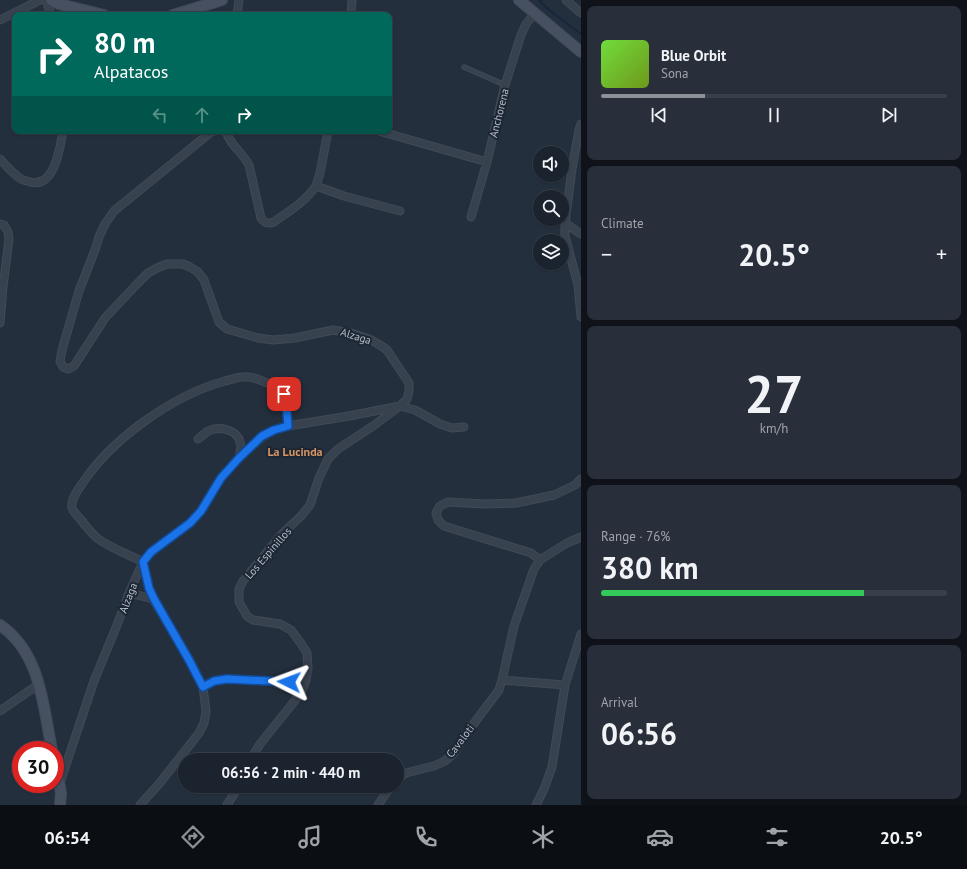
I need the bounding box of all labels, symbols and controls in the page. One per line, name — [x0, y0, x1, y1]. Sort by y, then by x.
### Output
text: 80 m — [94, 24, 155, 61]
icon: right — [28, 28, 80, 80]
text: Blue Orbit — [661, 46, 726, 65]
text: Alpatacos — [94, 60, 168, 83]
text: Sona — [661, 65, 688, 82]
street label: Anchorena — [486, 87, 512, 139]
icon: left — [149, 104, 171, 126]
icon: ahead — [191, 104, 213, 126]
icon: right — [233, 104, 255, 126]
icon: previous — [648, 104, 670, 126]
icon: pause — [763, 104, 785, 126]
icon: next — [878, 104, 900, 126]
map controls — [533, 146, 569, 270]
button: sound — [533, 146, 569, 182]
button: search — [533, 190, 569, 226]
text: Climate — [601, 215, 644, 232]
button: layers — [533, 234, 569, 270]
text: 20.5° — [738, 235, 810, 274]
text: − — [601, 240, 612, 268]
text: + — [936, 240, 947, 268]
street label: Alzaga — [339, 325, 373, 347]
text: 27 — [745, 360, 803, 427]
pin — [267, 377, 301, 411]
icon: arrive — [273, 383, 295, 405]
text: km/h — [760, 420, 788, 437]
district label: La Lucinda — [267, 444, 323, 459]
street label: Los Espinillos — [242, 524, 294, 582]
text: Range · 76% — [601, 528, 670, 545]
text: 380 km — [601, 548, 699, 587]
street label: Alzaga — [116, 581, 140, 615]
position arrow — [268, 661, 310, 703]
text: Arrival — [601, 694, 637, 711]
text: 06:56 — [601, 714, 677, 753]
street label: Cavaloti — [443, 722, 477, 760]
speed limit sign: 30 — [12, 741, 64, 793]
text: 06:56 · 2 min · 440 m — [222, 763, 360, 782]
icon: directions — [179, 823, 207, 851]
icon: music — [296, 823, 324, 851]
icon: phone — [412, 823, 440, 851]
icon: climate — [529, 823, 557, 851]
icon: car — [646, 823, 674, 851]
icon: filters — [763, 823, 791, 851]
text: 06:54 — [44, 826, 90, 849]
text: 20.5° — [880, 826, 923, 849]

